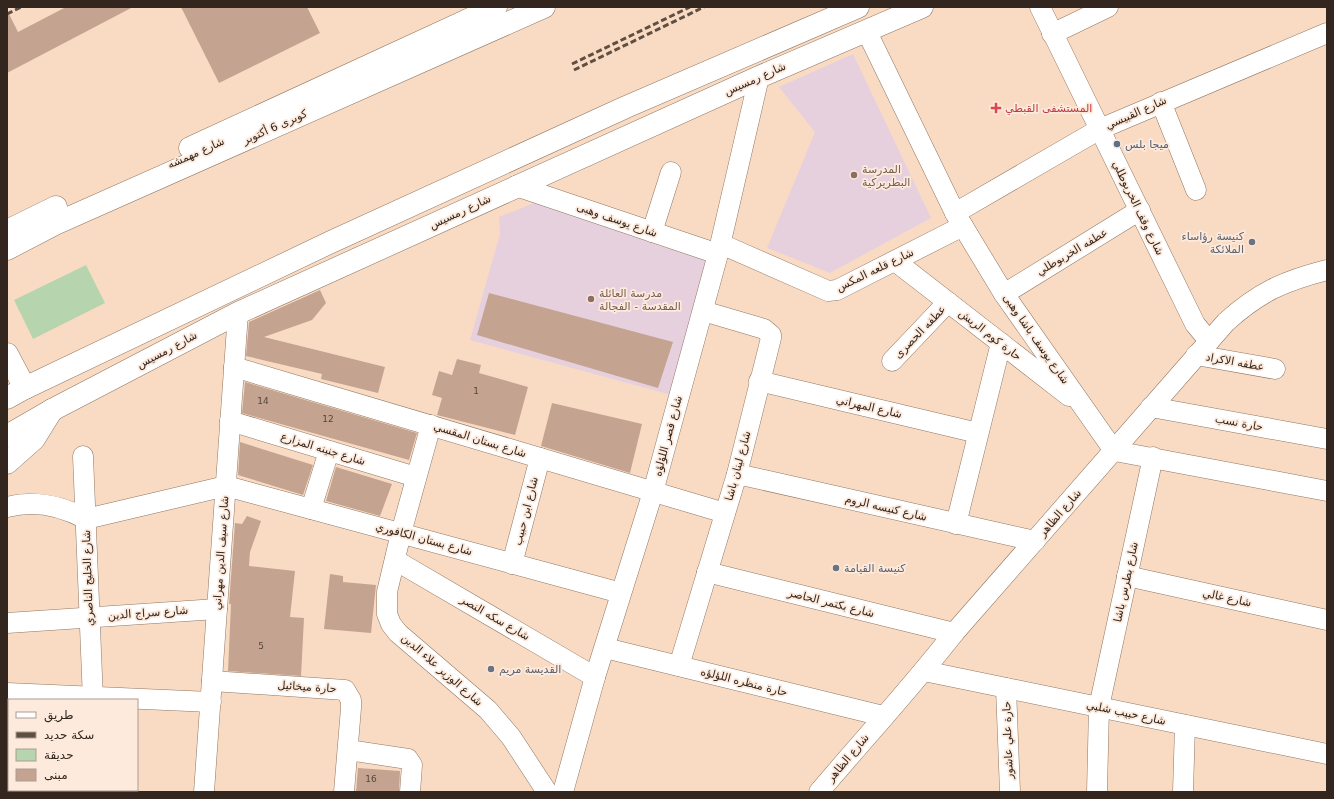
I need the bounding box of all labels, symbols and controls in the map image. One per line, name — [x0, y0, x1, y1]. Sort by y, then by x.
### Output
street label: شارع رمسيس — [722, 60, 788, 98]
street label: شارع القبيسي — [1103, 94, 1169, 132]
marker: المستشفى القبطي — [990, 102, 1002, 114]
place label: المستشفى القبطي — [1005, 102, 1092, 115]
street label: كوبرى 6 أكتوبر — [239, 106, 310, 147]
street label: شارع مهمشه — [166, 135, 226, 171]
place label: ميجا بلس — [1125, 138, 1169, 151]
marker: ميجا بلس — [1112, 139, 1122, 149]
street label: شارع وقف الخربوطلي — [1110, 159, 1166, 257]
place label: المدرسة البطريركية — [862, 163, 910, 189]
marker: المدرسة البطريركية — [849, 170, 859, 180]
street label: شارع رمسيس — [427, 192, 493, 232]
street label: شارع يوسف وهبى — [575, 200, 659, 240]
street label: عطفه الخربوطلي — [1034, 226, 1110, 278]
place label: كنيسة رؤاساء الملائكة — [1181, 230, 1245, 256]
marker: كنيسة رؤاساء الملائكة — [1247, 237, 1257, 247]
street label: شارع قلعه المكس — [834, 246, 916, 294]
place label: مدرسة العائلة المقدسة - الفجالة — [599, 287, 681, 313]
street label: شارع يوسف باشا وهبى — [1000, 291, 1072, 387]
marker: مدرسة العائلة المقدسة - الفجالة — [586, 294, 596, 304]
street label: عطفه الحصرى — [892, 303, 948, 361]
street label: حارة كوم الريش — [956, 307, 1024, 363]
street label: شارع رمسيس — [135, 329, 199, 371]
street label: عطفه الاكراد — [1205, 350, 1265, 374]
house number: 1 — [473, 386, 479, 396]
street label: شارع المهراني — [835, 393, 903, 421]
street label: شارع قصر اللؤلؤه — [651, 394, 685, 478]
house number: 14 — [257, 396, 269, 406]
street label: حارة نسب — [1214, 412, 1264, 434]
house number: 12 — [322, 414, 334, 424]
street label: شارع بستان المقسي — [432, 420, 528, 460]
street label: شارع جنينه المزارع — [279, 430, 367, 468]
street label: شارع لينان باشا — [722, 430, 754, 502]
street label: شارع ابن حبيب — [511, 475, 541, 547]
street label: شارع الظاهر — [1035, 487, 1084, 540]
street label: شارع كنيسه الروم — [844, 492, 928, 524]
street label: شارع سيف الدين مهراني — [211, 495, 231, 611]
street label: شارع بستان الكافوري — [374, 520, 474, 558]
street label: شارع الخليج الناصري — [80, 530, 96, 626]
street label: شارع بطرس باشا — [1111, 541, 1141, 623]
place label: كنيسة القيامة — [844, 562, 906, 575]
marker: كنيسة القيامة — [831, 563, 841, 573]
street label: شارع بكتمر الحاصر — [785, 586, 876, 620]
street label: شارع غالي — [1201, 586, 1253, 610]
street label: شارع سكه النصر — [457, 592, 532, 643]
street label: شارع سراج الدين — [107, 604, 189, 622]
street label: شارع الوزير علاء الدين — [399, 631, 485, 709]
house number: 5 — [258, 641, 264, 651]
place label: القديسة مريم — [499, 663, 561, 676]
marker: القديسة مريم — [486, 664, 496, 674]
street label: حارة منظره اللؤلؤه — [699, 665, 789, 699]
street label: حارة ميخائيل — [277, 678, 337, 696]
street label: شارع حبيب شلبي — [1085, 698, 1167, 728]
legend — [8, 699, 138, 791]
street label: حارة علي عاشور — [1000, 701, 1016, 780]
text: طريق — [44, 708, 74, 723]
text: سكة حديد — [44, 728, 94, 742]
street label: شارع الظاهر — [824, 731, 872, 785]
text: حديقة — [44, 748, 74, 762]
text: مبنى — [44, 768, 68, 782]
house number: 16 — [365, 774, 377, 784]

